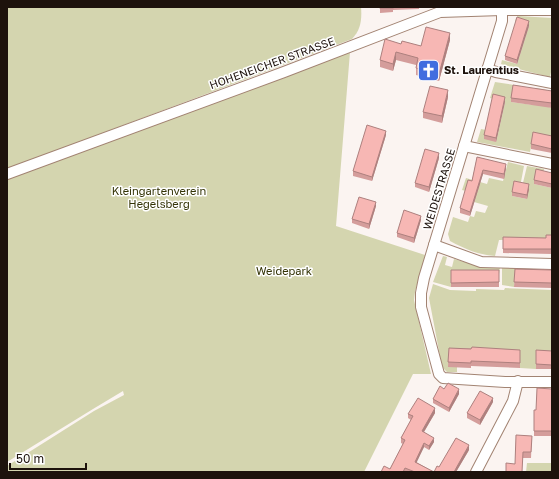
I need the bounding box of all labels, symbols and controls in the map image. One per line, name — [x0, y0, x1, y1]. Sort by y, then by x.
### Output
street label: HOHENEICHER STRASSE — [208, 34, 336, 91]
church icon: St. Laurentius — [416, 57, 442, 83]
place label: St. Laurentius — [444, 63, 519, 76]
street label: WEIDESTRASSE — [420, 146, 457, 231]
park label: Kleingartenverein Hegelsberg — [112, 184, 206, 210]
park label: Weidepark — [256, 264, 312, 277]
scale bar — [10, 445, 86, 471]
text: 50 m — [16, 451, 44, 466]

